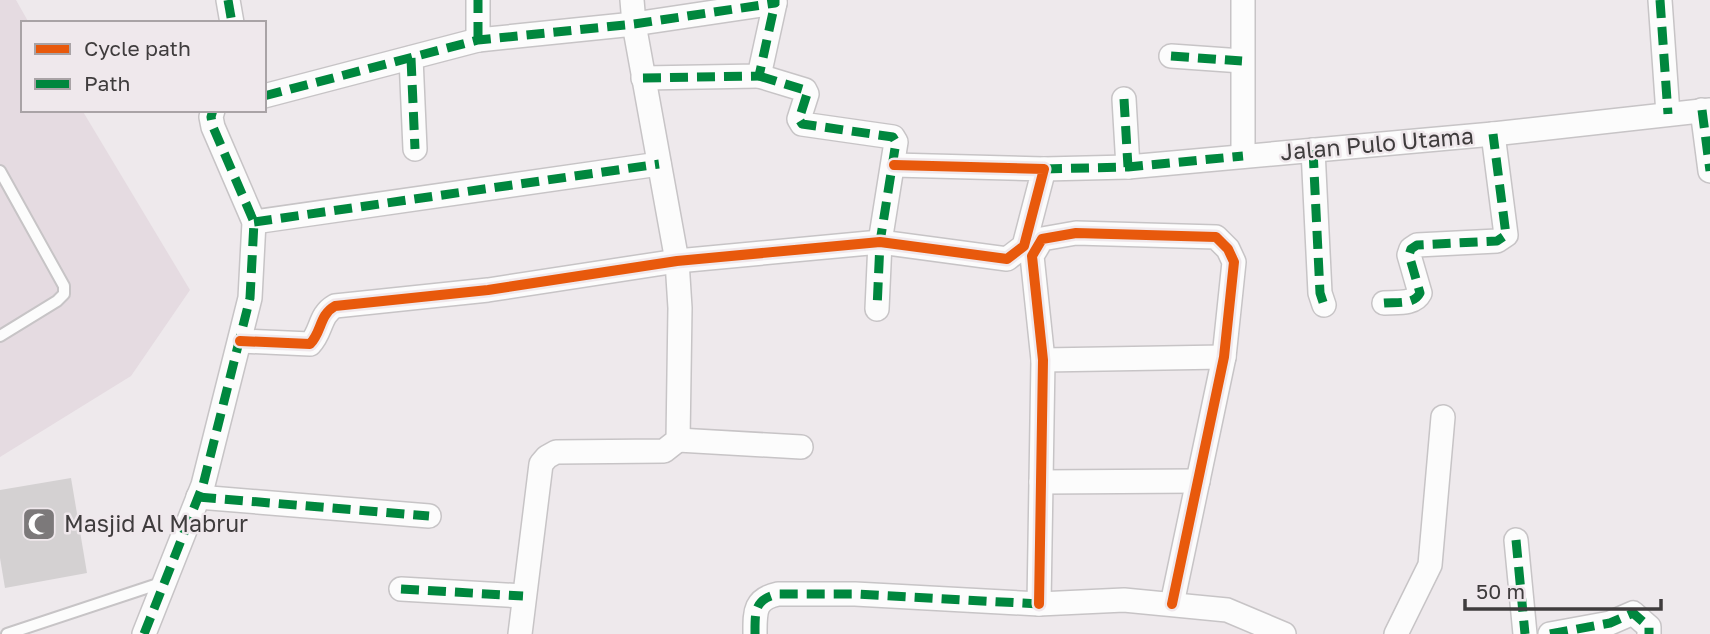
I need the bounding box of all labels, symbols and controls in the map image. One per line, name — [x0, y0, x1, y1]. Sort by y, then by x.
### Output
legend — [21, 21, 266, 112]
text: Cycle path — [84, 35, 191, 61]
text: Path — [84, 70, 131, 96]
street label: Jalan Pulo Utama — [1279, 121, 1475, 165]
mosque icon: Masjid Al Mabrur — [20, 505, 58, 543]
place label: Masjid Al Mabrur — [64, 509, 248, 537]
scale bar — [1465, 568, 1661, 612]
text: 50 m — [1476, 578, 1525, 604]

